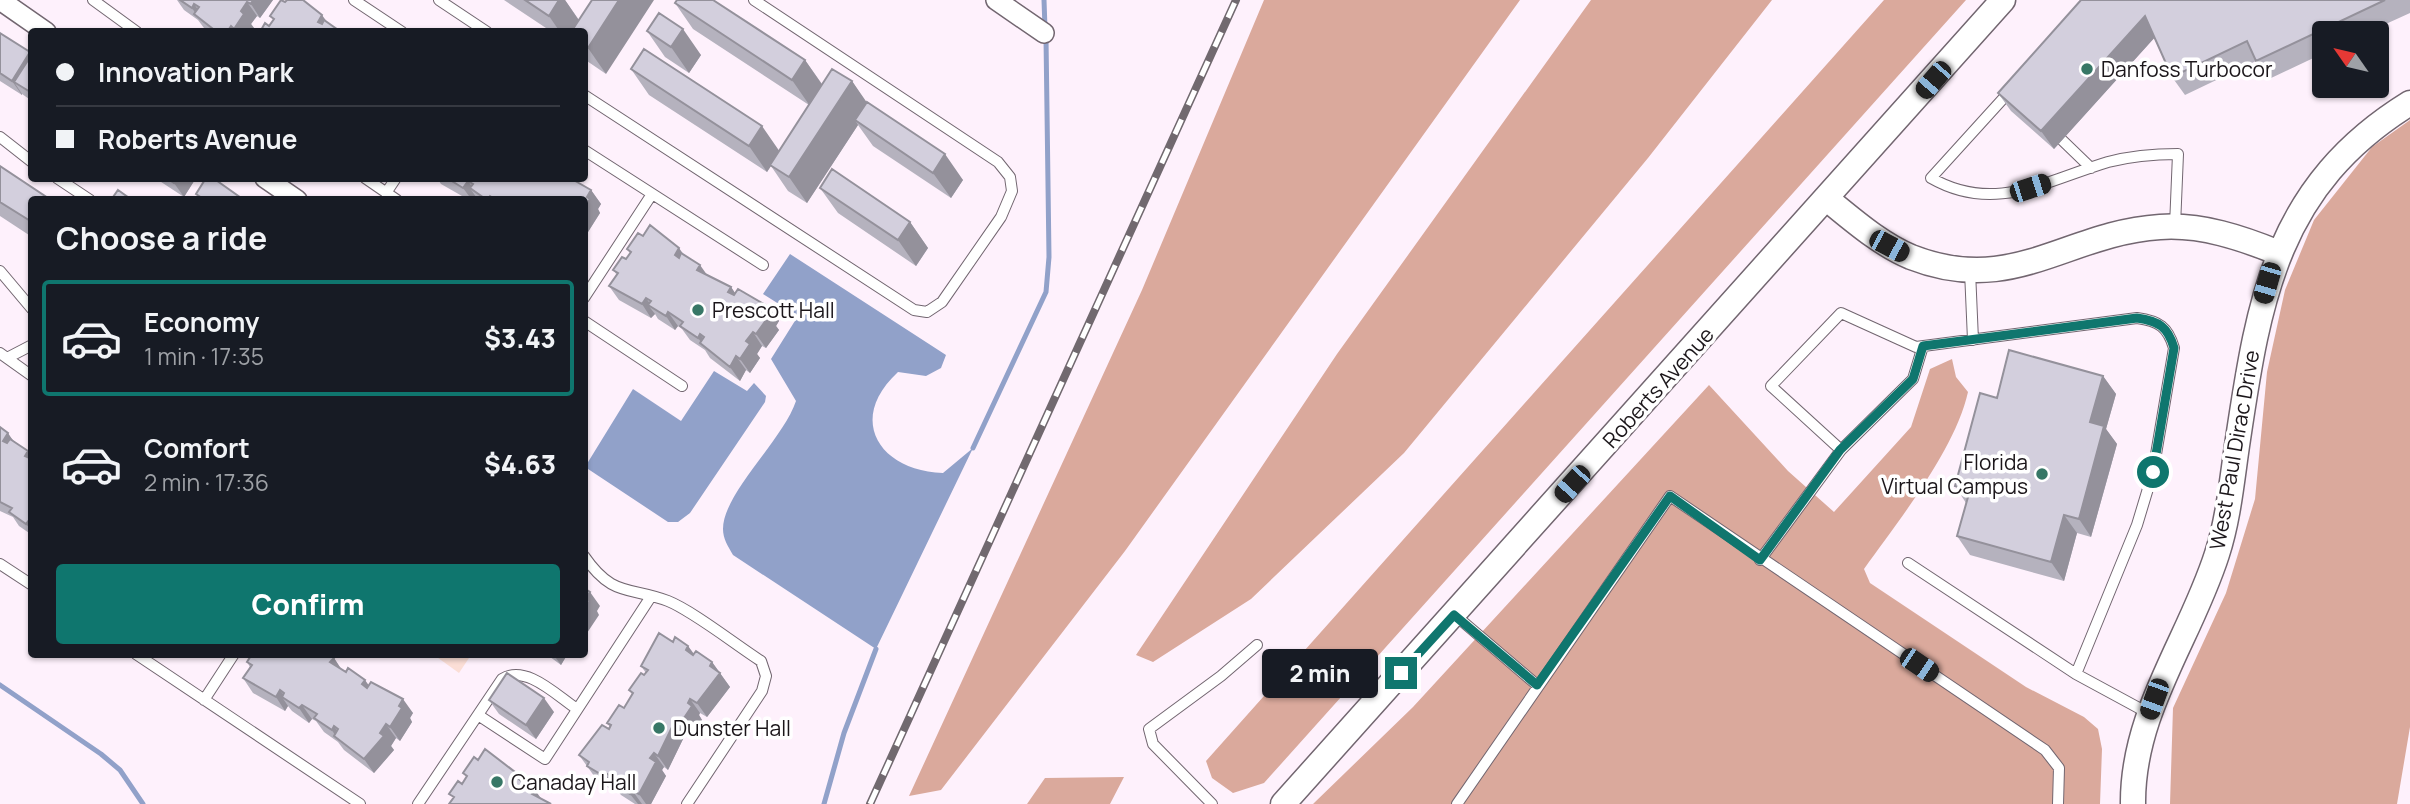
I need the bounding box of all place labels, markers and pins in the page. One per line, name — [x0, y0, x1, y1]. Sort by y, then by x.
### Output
place label: Danfoss Turbocor — [2101, 55, 2273, 83]
marker: Danfoss Turbocor — [2079, 61, 2095, 77]
place label: Prescott Hall — [712, 296, 835, 324]
marker: Prescott Hall — [690, 302, 706, 318]
place label: Florida Virtual Campus — [1881, 448, 2028, 500]
marker: Florida Virtual Campus — [2034, 466, 2050, 482]
place label: Dunster Hall — [673, 714, 791, 742]
marker: Dunster Hall — [651, 720, 667, 736]
place label: Canaday Hall — [511, 768, 636, 796]
marker: Canaday Hall — [489, 774, 505, 790]

